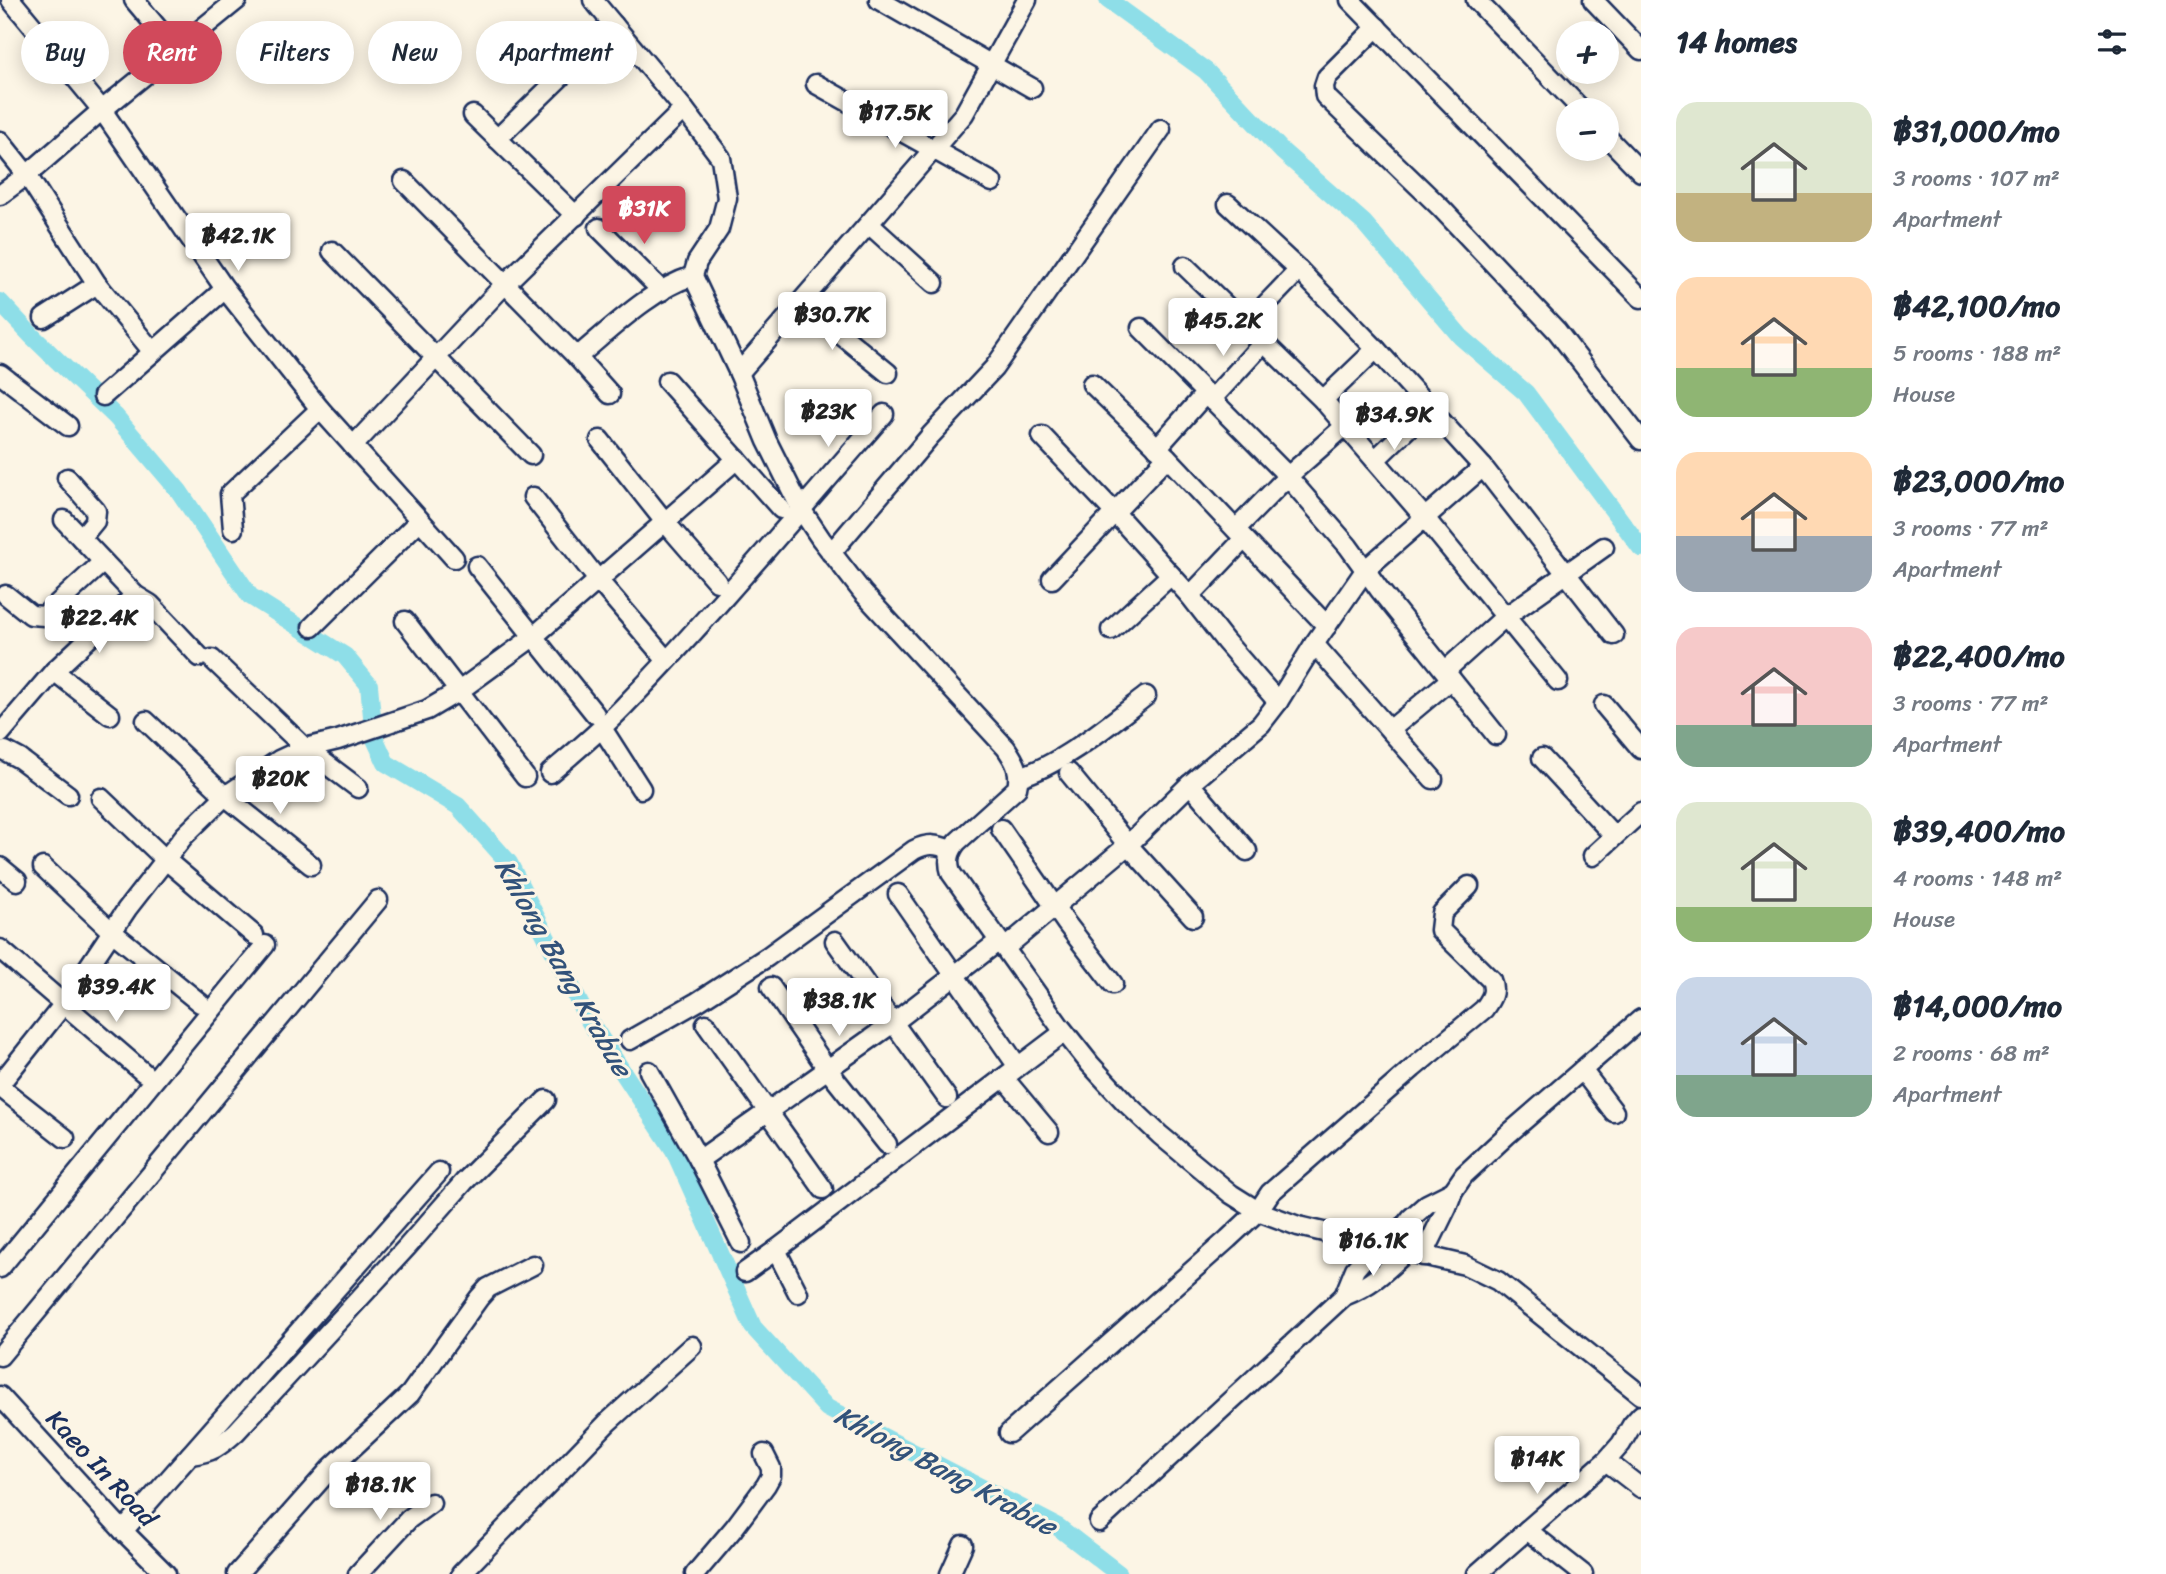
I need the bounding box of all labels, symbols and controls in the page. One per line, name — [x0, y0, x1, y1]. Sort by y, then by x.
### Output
text: 14 homes — [1676, 15, 1797, 69]
chip: Buy — [21, 21, 109, 84]
chip: Rent — [123, 21, 222, 84]
chip: Filters — [236, 21, 354, 84]
chip: New — [368, 21, 462, 84]
chip: Apartment — [476, 21, 637, 84]
map controls — [1556, 21, 1619, 161]
button: + — [1556, 21, 1619, 84]
icon: filters — [2093, 23, 2131, 61]
pin: ฿17.5K — [838, 90, 952, 150]
text: ฿17.5K — [859, 92, 931, 133]
button: − — [1556, 98, 1619, 161]
text: ฿31,000/mo — [1893, 104, 2060, 158]
icon: home — [1732, 130, 1816, 214]
text: 3 rooms · 107 m² — [1893, 158, 2060, 199]
pin: ฿31K — [603, 187, 685, 246]
text: ฿31K — [618, 188, 670, 229]
text: Apartment — [1893, 199, 2002, 240]
pin: ฿42.1K — [181, 214, 295, 273]
text: ฿42.1K — [201, 215, 275, 256]
text: ฿42,100/mo — [1893, 279, 2060, 333]
pin: ฿30.7K — [775, 292, 889, 352]
text: ฿30.7K — [794, 294, 870, 335]
pin: ฿45.2K — [1166, 298, 1280, 358]
text: ฿45.2K — [1184, 300, 1262, 341]
icon: home — [1732, 305, 1816, 389]
text: 5 rooms · 188 m² — [1893, 333, 2061, 374]
text: House — [1893, 374, 1955, 415]
pin: ฿23K — [787, 390, 869, 449]
text: ฿23K — [801, 391, 855, 432]
pin: ฿34.9K — [1337, 392, 1451, 452]
text: ฿34.9K — [1356, 394, 1432, 435]
text: ฿23,000/mo — [1893, 454, 2064, 508]
icon: home — [1732, 480, 1816, 564]
text: 3 rooms · 77 m² — [1893, 508, 2049, 549]
text: Apartment — [1893, 549, 2002, 590]
pin: ฿22.4K — [42, 596, 156, 655]
text: ฿22.4K — [61, 597, 137, 638]
text: ฿22,400/mo — [1893, 629, 2065, 683]
icon: home — [1732, 655, 1816, 739]
text: 3 rooms · 77 m² — [1893, 683, 2049, 724]
text: Apartment — [1893, 724, 2002, 765]
pin: ฿20K — [239, 756, 321, 816]
text: ฿20K — [252, 758, 308, 799]
text: ฿39,400/mo — [1893, 804, 2065, 858]
icon: home — [1732, 830, 1816, 914]
water label: Khlong Bang Krabue — [481, 849, 648, 1088]
text: 4 rooms · 148 m² — [1893, 858, 2062, 899]
text: House — [1893, 899, 1955, 940]
pin: ฿39.4K — [59, 964, 173, 1024]
text: ฿39.4K — [78, 966, 154, 1007]
pin: ฿38.1K — [782, 978, 896, 1038]
text: ฿14,000/mo — [1893, 979, 2062, 1033]
text: ฿38.1K — [803, 980, 875, 1021]
icon: home — [1732, 1005, 1816, 1089]
text: 2 rooms · 68 m² — [1893, 1033, 2050, 1074]
text: Apartment — [1893, 1074, 2002, 1115]
pin: ฿16.1K — [1316, 1218, 1430, 1278]
text: ฿16.1K — [1339, 1220, 1407, 1261]
water label: Khlong Bang Krabue — [826, 1391, 1068, 1551]
street label: Kaeo In Road — [34, 1398, 171, 1540]
pin: ฿14K — [1496, 1436, 1578, 1496]
text: ฿14K — [1511, 1438, 1563, 1479]
pin: ฿18.1K — [323, 1462, 437, 1522]
text: ฿18.1K — [345, 1464, 415, 1505]

